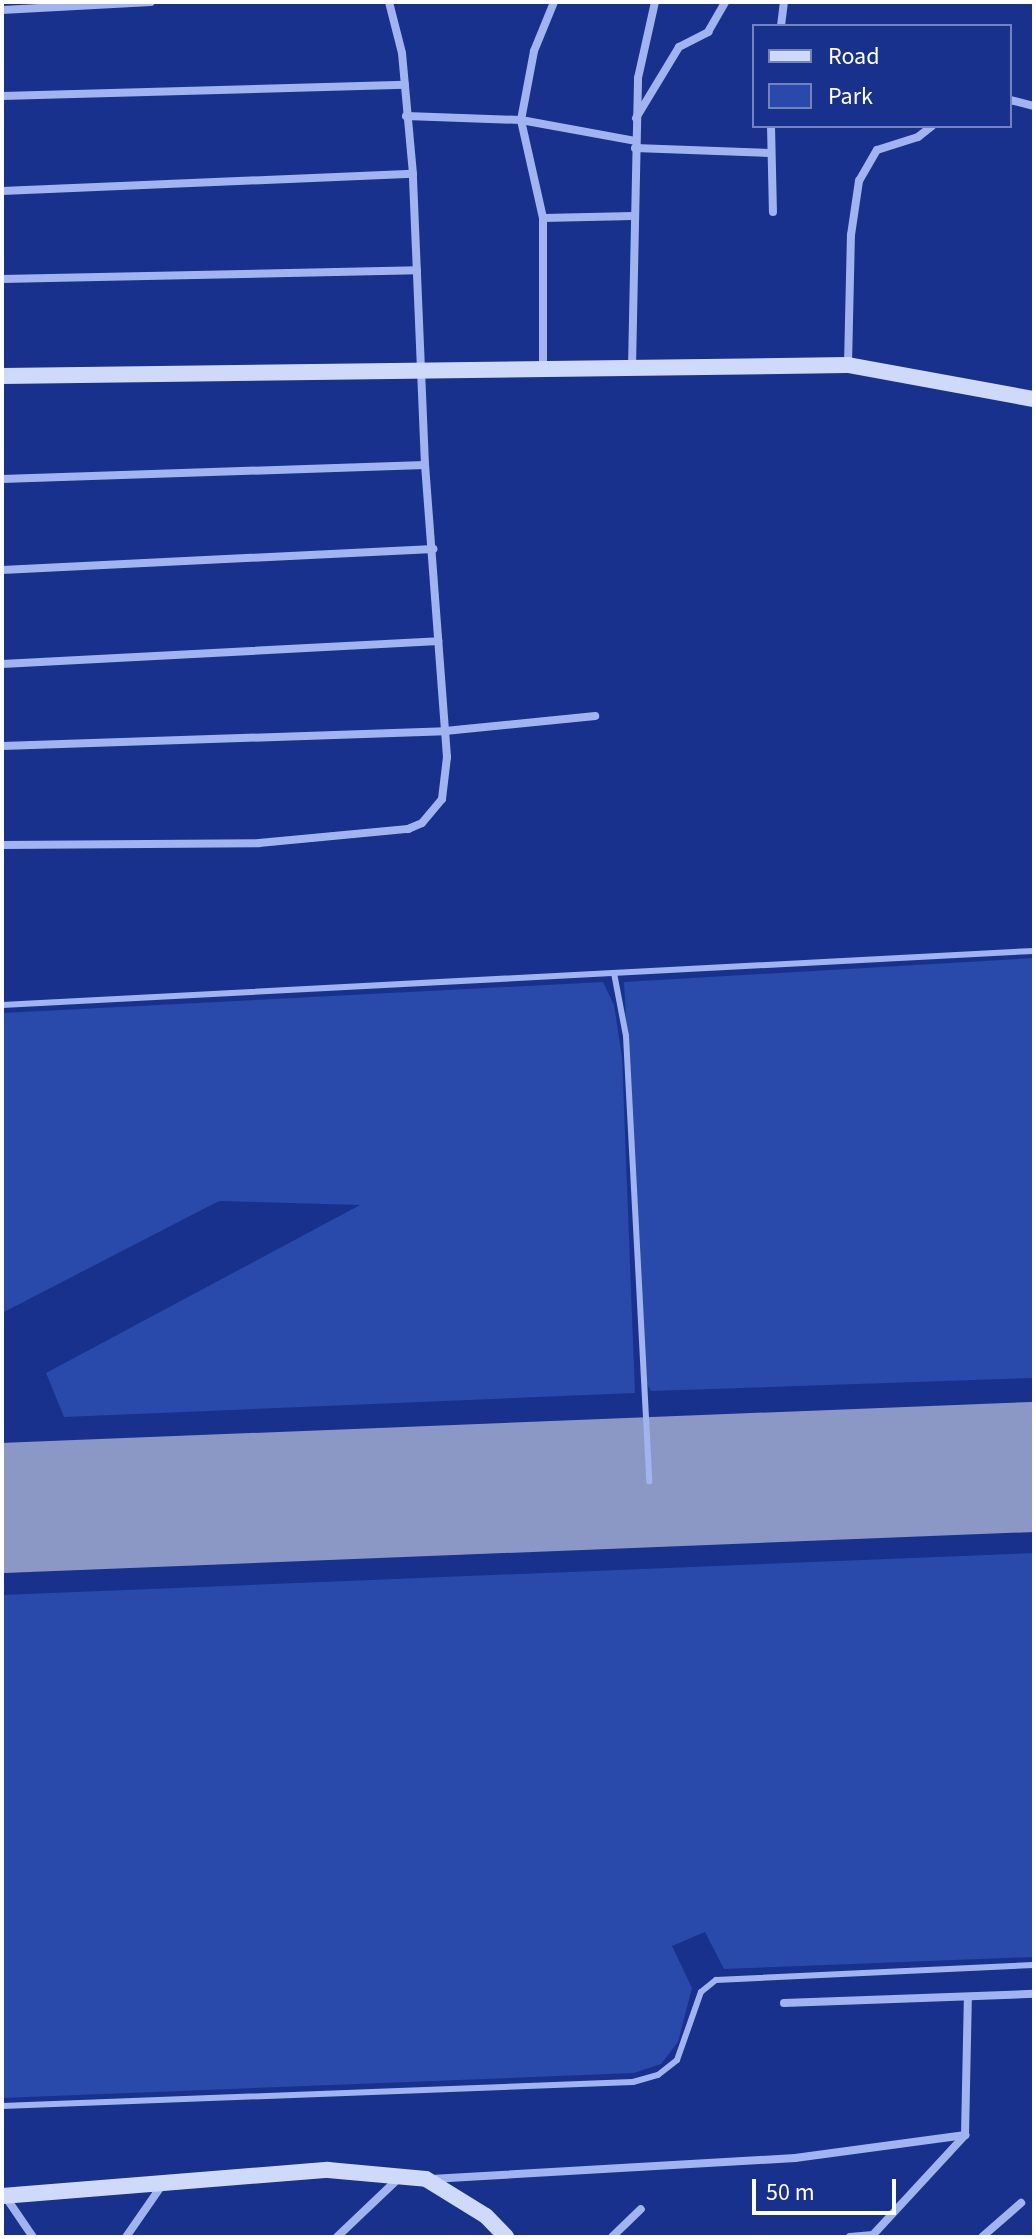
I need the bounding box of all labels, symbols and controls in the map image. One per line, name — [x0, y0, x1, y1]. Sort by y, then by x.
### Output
legend — [752, 24, 1012, 128]
text: Road — [828, 39, 880, 74]
text: Park — [828, 79, 873, 114]
scale bar — [756, 2163, 900, 2213]
text: 50 m — [766, 2175, 815, 2210]

